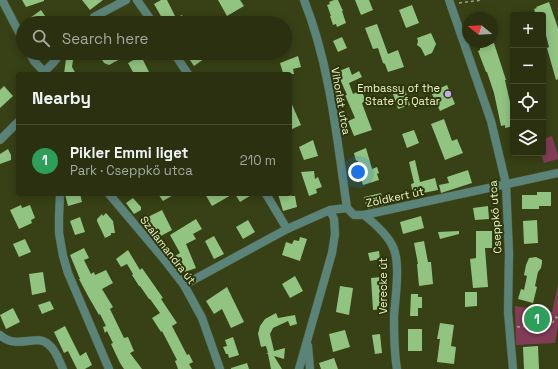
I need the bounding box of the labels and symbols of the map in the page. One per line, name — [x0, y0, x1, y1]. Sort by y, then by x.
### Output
north arrow — [462, 12, 498, 48]
street label: Vihorlát utca — [328, 66, 354, 136]
place label: Embassy of the State of Qatar — [357, 81, 440, 108]
marker: Embassy of the State of Qatar — [443, 89, 453, 99]
your location — [348, 162, 368, 182]
street label: Cseppkő utca — [485, 179, 505, 254]
street label: Zöldkert út — [365, 184, 425, 210]
street label: Szalamandra út — [137, 213, 199, 287]
street label: Verecke út — [376, 258, 390, 314]
pin: 1 — [524, 304, 550, 334]

